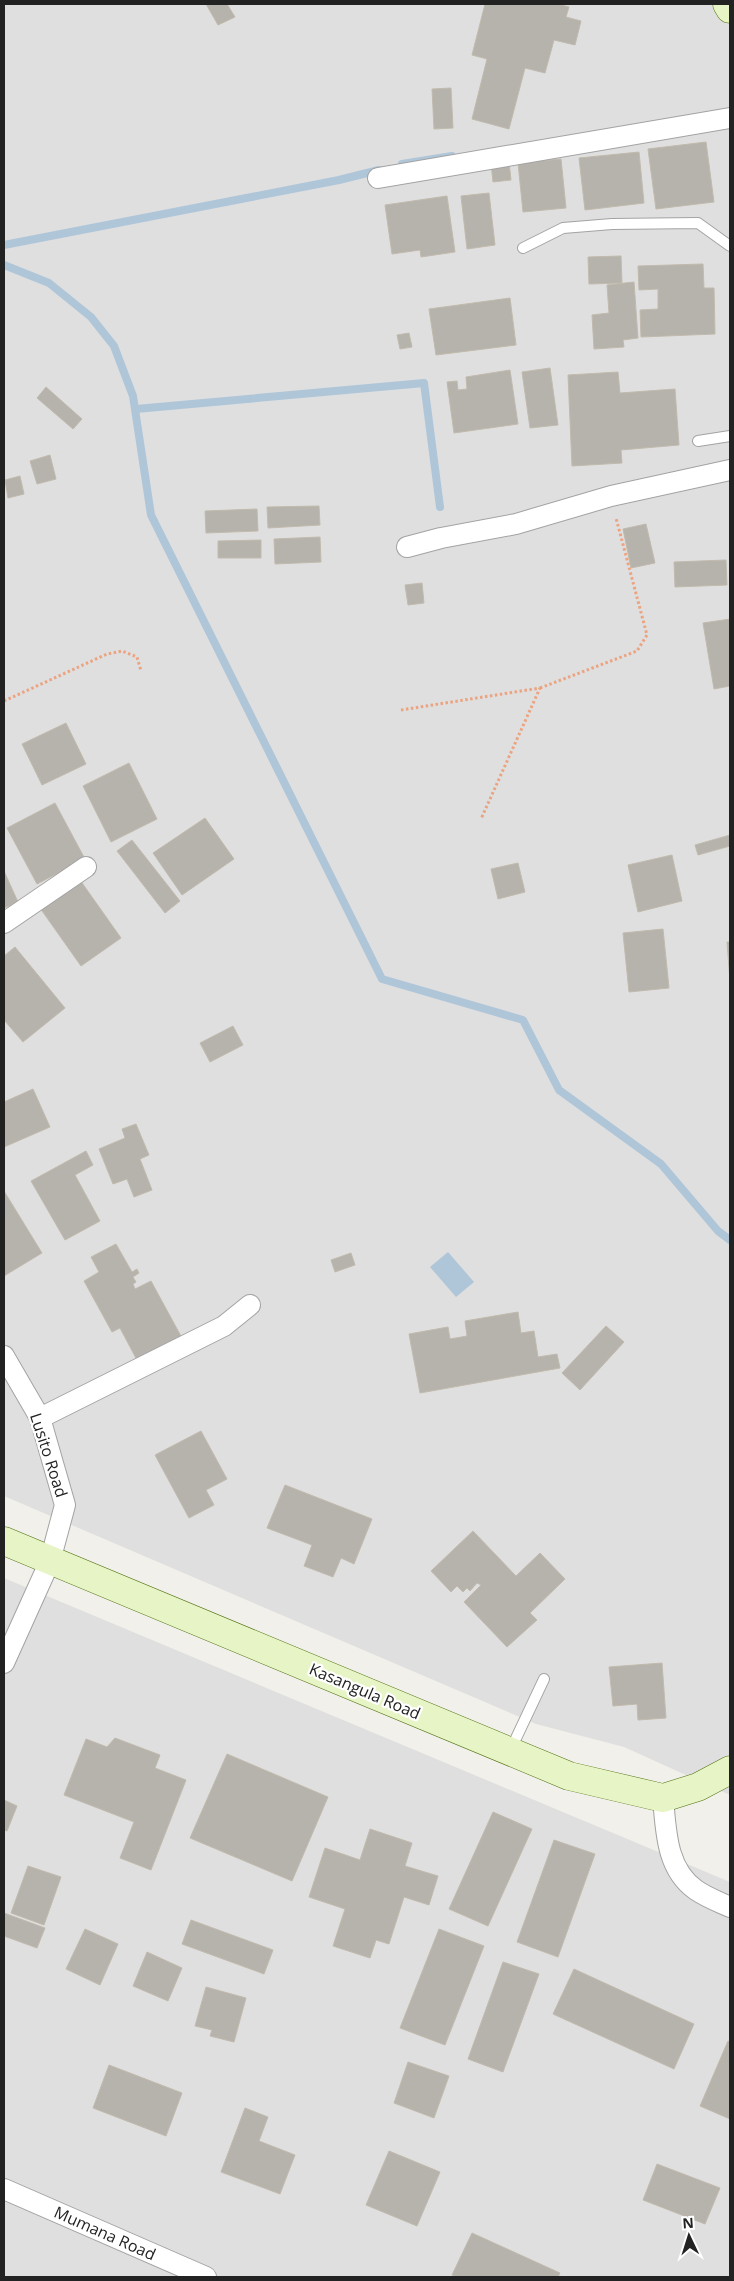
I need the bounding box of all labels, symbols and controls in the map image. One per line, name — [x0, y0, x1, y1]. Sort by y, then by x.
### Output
street label: Lusito Road — [25, 1410, 73, 1500]
street label: Kasangula Road — [306, 1658, 424, 1724]
street label: Mumana Road — [51, 2201, 159, 2265]
north arrow — [664, 2211, 714, 2261]
text: N — [682, 2213, 694, 2232]

